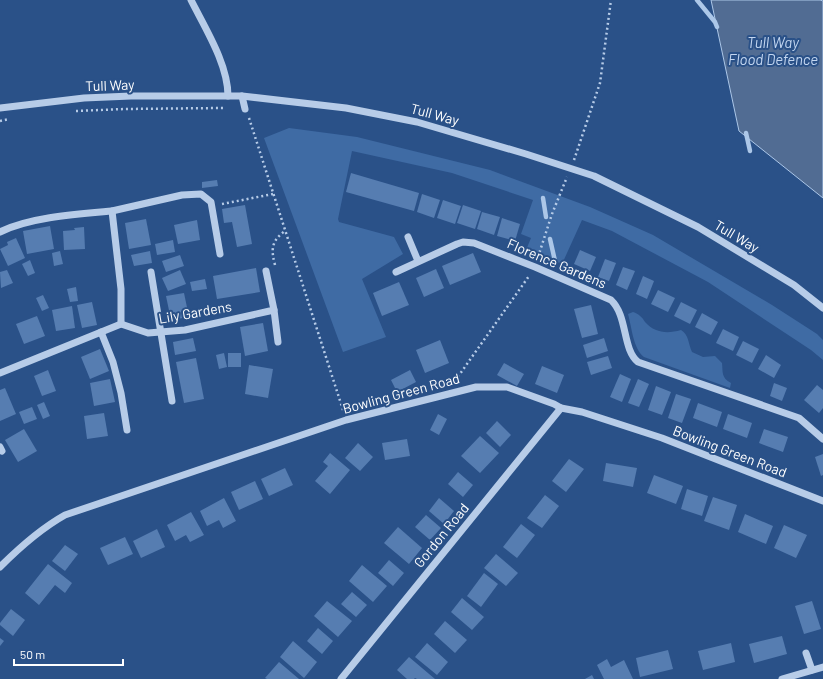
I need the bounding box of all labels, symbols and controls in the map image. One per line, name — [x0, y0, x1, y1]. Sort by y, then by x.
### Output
water label: Tull Way Flood Defence — [728, 33, 818, 68]
street label: Tull Way — [85, 76, 135, 94]
street label: Tull Way — [409, 99, 462, 129]
street label: Tull Way — [712, 216, 763, 256]
street label: Florence Gardens — [505, 234, 609, 292]
street label: Lily Gardens — [157, 297, 233, 327]
street label: Bowling Green Road — [341, 369, 461, 417]
street label: Bowling Green Road — [671, 421, 789, 481]
street label: Gordon Road — [410, 499, 472, 571]
scale bar — [14, 641, 123, 667]
text: 50 m — [20, 647, 45, 661]

